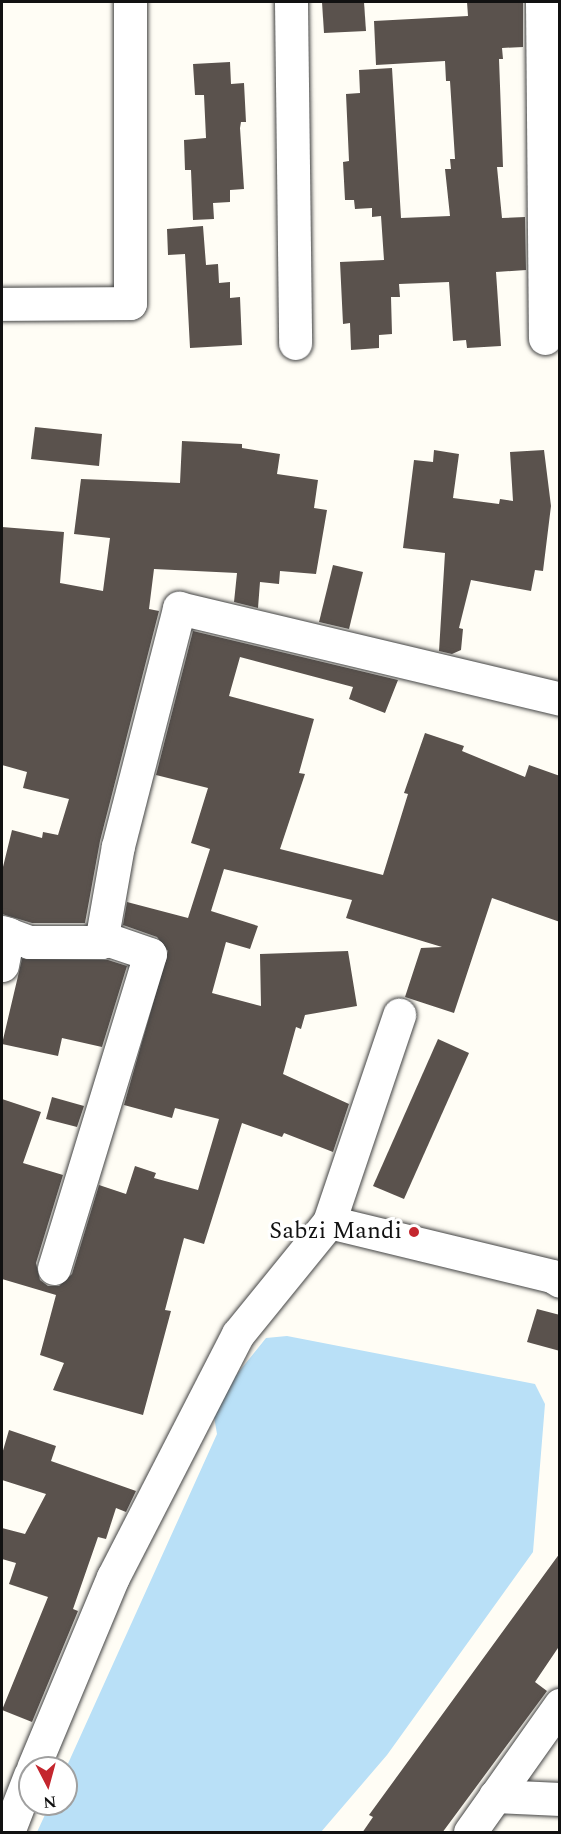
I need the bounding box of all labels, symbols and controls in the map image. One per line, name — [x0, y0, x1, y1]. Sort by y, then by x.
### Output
place label: Sabzi Mandi — [269, 1218, 402, 1246]
marker: Sabzi Mandi — [407, 1225, 421, 1239]
north arrow — [18, 1756, 78, 1816]
text: N — [42, 1789, 57, 1815]

